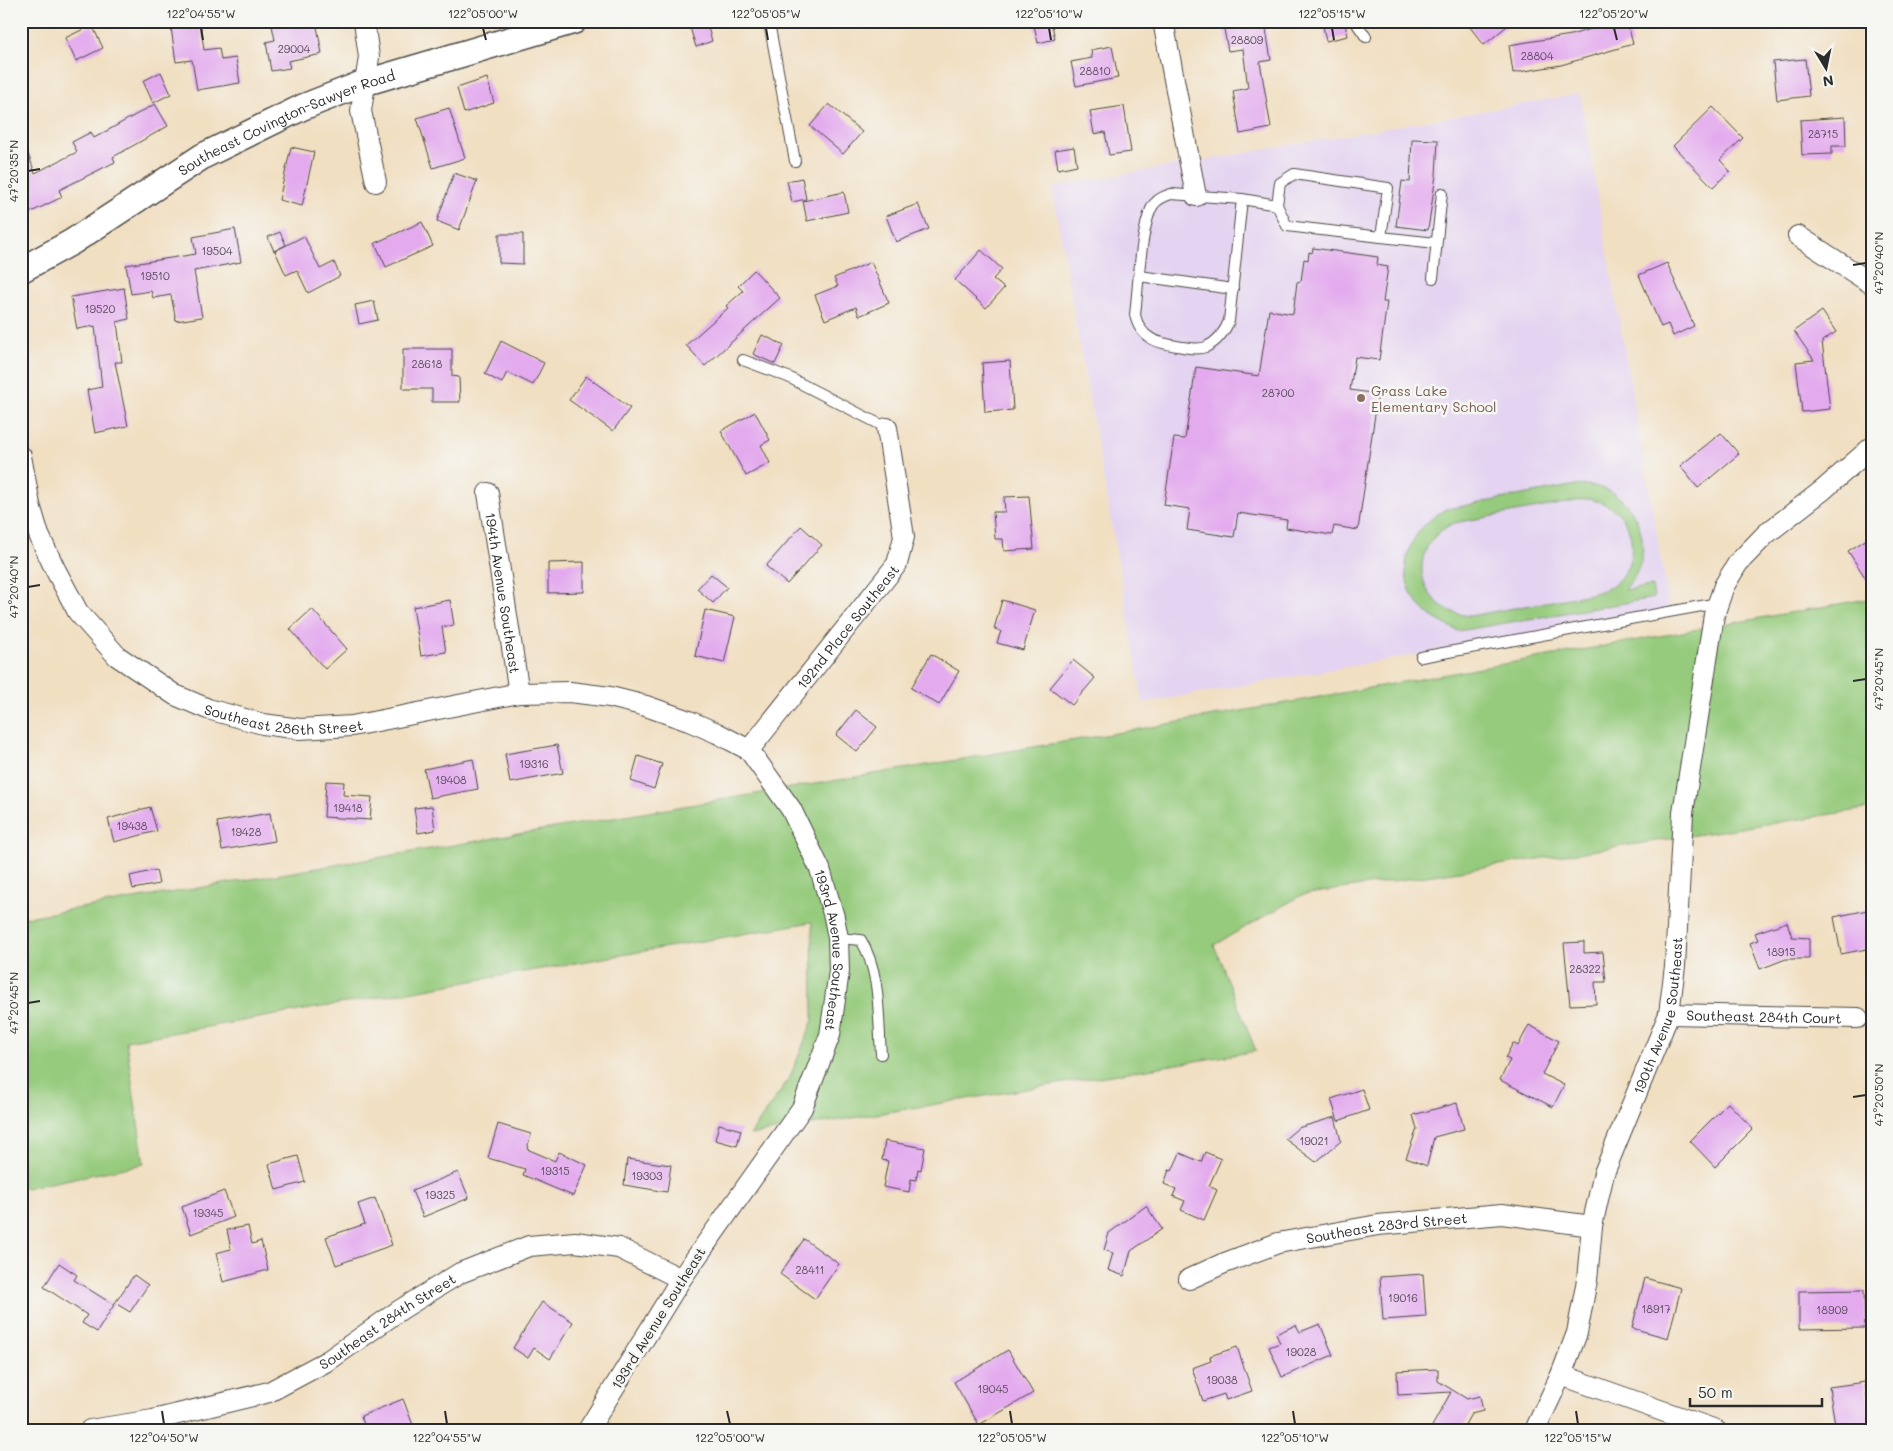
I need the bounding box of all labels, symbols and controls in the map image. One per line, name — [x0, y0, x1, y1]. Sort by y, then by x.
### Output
text: 122°04'55"W — [166, 5, 236, 21]
text: 122°05'00"W — [448, 5, 518, 21]
text: 122°05'05"W — [731, 5, 801, 21]
text: 122°05'10"W — [1015, 5, 1083, 21]
text: 122°05'15"W — [1298, 5, 1366, 21]
text: 122°05'20"W — [1579, 5, 1649, 21]
house number: 28809 — [1231, 32, 1264, 47]
house number: 29004 — [278, 41, 311, 56]
north arrow — [1800, 42, 1850, 92]
house number: 28804 — [1521, 48, 1554, 63]
house number: 28810 — [1079, 63, 1111, 78]
street label: Southeast Covington-Sawyer Road — [174, 65, 397, 179]
text: N — [1821, 71, 1835, 92]
house number: 28715 — [1808, 126, 1838, 141]
text: 47°20'35"N — [5, 140, 21, 202]
text: 47°20'40"N — [1870, 232, 1886, 294]
house number: 19504 — [201, 243, 233, 258]
house number: 19510 — [140, 268, 170, 283]
house number: 19520 — [85, 301, 116, 316]
house number: 28618 — [412, 356, 443, 371]
place label: Grass Lake Elementary School — [1371, 381, 1497, 416]
house number: 28700 — [1262, 385, 1294, 400]
marker: Grass Lake Elementary School — [1355, 392, 1367, 404]
street label: 194th Avenue Southeast — [482, 511, 525, 675]
text: 47°20'40"N — [5, 556, 21, 618]
street label: 192nd Place Southeast — [792, 560, 903, 693]
text: 47°20'45"N — [1870, 648, 1886, 710]
street label: Southeast 286th Street — [202, 699, 365, 738]
house number: 19316 — [519, 756, 549, 771]
house number: 19408 — [435, 772, 467, 787]
house number: 19418 — [333, 800, 363, 815]
house number: 19438 — [117, 818, 148, 833]
house number: 19428 — [231, 824, 262, 839]
street label: 193rd Avenue Southeast — [811, 867, 848, 1032]
street label: 190th Avenue Southeast — [1628, 936, 1686, 1097]
house number: 18915 — [1766, 944, 1796, 959]
house number: 28322 — [1569, 961, 1601, 976]
text: 47°20'45"N — [5, 972, 21, 1034]
street label: Southeast 284th Court — [1686, 1005, 1842, 1027]
text: 47°20'50"N — [1870, 1064, 1886, 1126]
house number: 19021 — [1299, 1133, 1329, 1148]
house number: 19315 — [540, 1163, 570, 1178]
house number: 19303 — [631, 1168, 663, 1183]
house number: 19325 — [425, 1187, 455, 1202]
house number: 19345 — [193, 1205, 223, 1220]
street label: Southeast 283rd Street — [1305, 1208, 1468, 1247]
street label: 193rd Avenue Southeast — [606, 1243, 710, 1393]
house number: 28411 — [795, 1262, 825, 1277]
street label: Southeast 284th Street — [315, 1269, 459, 1373]
house number: 19016 — [1388, 1290, 1418, 1305]
house number: 18917 — [1641, 1301, 1671, 1316]
house number: 18909 — [1816, 1302, 1848, 1317]
house number: 19028 — [1286, 1344, 1317, 1359]
house number: 19038 — [1206, 1372, 1238, 1387]
scale bar — [1690, 1376, 1823, 1408]
house number: 19045 — [977, 1381, 1009, 1396]
text: 50 m — [1698, 1382, 1733, 1402]
text: 122°04'50"W — [129, 1429, 199, 1445]
text: 122°04'55"W — [412, 1429, 482, 1445]
text: 122°05'00"W — [695, 1429, 765, 1445]
text: 122°05'05"W — [977, 1429, 1047, 1445]
text: 122°05'10"W — [1261, 1429, 1329, 1445]
text: 122°05'15"W — [1544, 1429, 1612, 1445]

